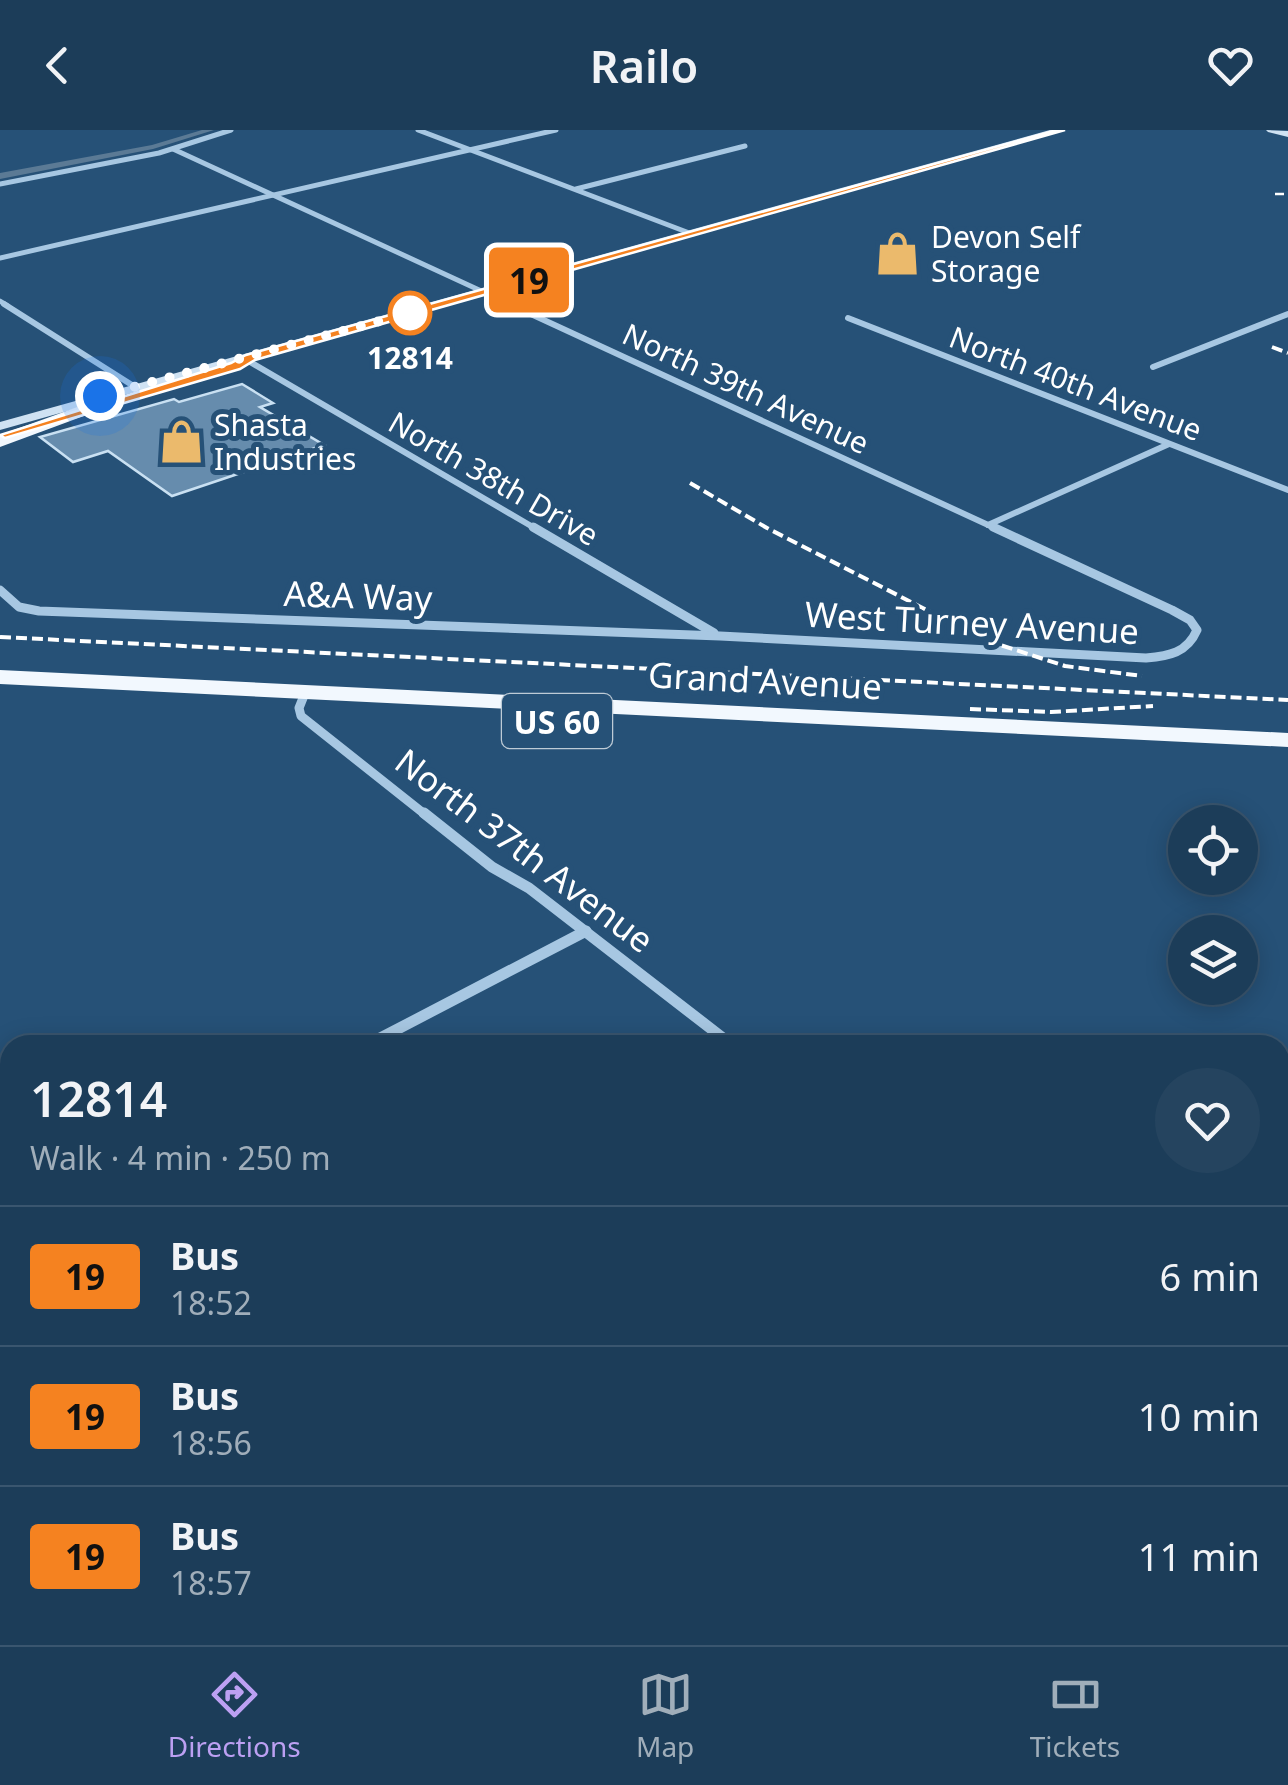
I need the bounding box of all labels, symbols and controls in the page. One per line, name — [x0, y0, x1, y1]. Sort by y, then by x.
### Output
text: Railo — [590, 35, 698, 96]
icon: back — [30, 38, 85, 93]
icon: heart — [1203, 38, 1258, 93]
place label: Devon Self Storage — [931, 216, 1082, 291]
shop icon: Devon Self Storage — [874, 229, 922, 277]
line badge: 19 — [484, 248, 574, 312]
text: 19 — [509, 257, 549, 304]
marker: 12814 — [389, 292, 431, 334]
street label: North 39th Avenue — [616, 313, 876, 463]
street label: North 40th Avenue — [944, 316, 1208, 450]
place label: 12814 — [367, 337, 453, 378]
your location — [75, 371, 125, 421]
street label: North 38th Drive — [381, 401, 607, 555]
place label: Shasta Industries — [214, 404, 356, 479]
shop icon: Shasta Industries — [157, 417, 205, 465]
street label: A&A Way — [283, 569, 433, 621]
street label: West Turney Avenue — [804, 590, 1140, 654]
street label: Grand Avenue — [647, 650, 883, 710]
road number: US 60 — [502, 694, 612, 748]
street label: North 37th Avenue — [386, 737, 664, 963]
map controls — [1168, 805, 1258, 1005]
button: locate — [1168, 805, 1258, 895]
button: layers — [1168, 915, 1258, 1005]
text: 12814 — [30, 1066, 167, 1131]
button: heart — [1155, 1068, 1260, 1173]
text: Walk · 4 min · 250 m — [30, 1136, 331, 1179]
text: Bus — [170, 1229, 239, 1281]
text: 6 min — [1160, 1250, 1260, 1302]
text: 19 — [65, 1253, 105, 1300]
text: 18:52 — [170, 1281, 252, 1324]
text: Bus — [170, 1369, 239, 1421]
text: 10 min — [1138, 1390, 1260, 1442]
text: 19 — [65, 1393, 105, 1440]
text: 18:56 — [170, 1421, 252, 1464]
text: Bus — [170, 1509, 239, 1561]
text: 11 min — [1138, 1530, 1260, 1582]
text: 19 — [65, 1533, 105, 1580]
text: 18:57 — [170, 1561, 252, 1604]
tab: Directions — [168, 1667, 301, 1765]
tab: Map — [636, 1667, 694, 1765]
tab: Tickets — [1030, 1667, 1120, 1765]

